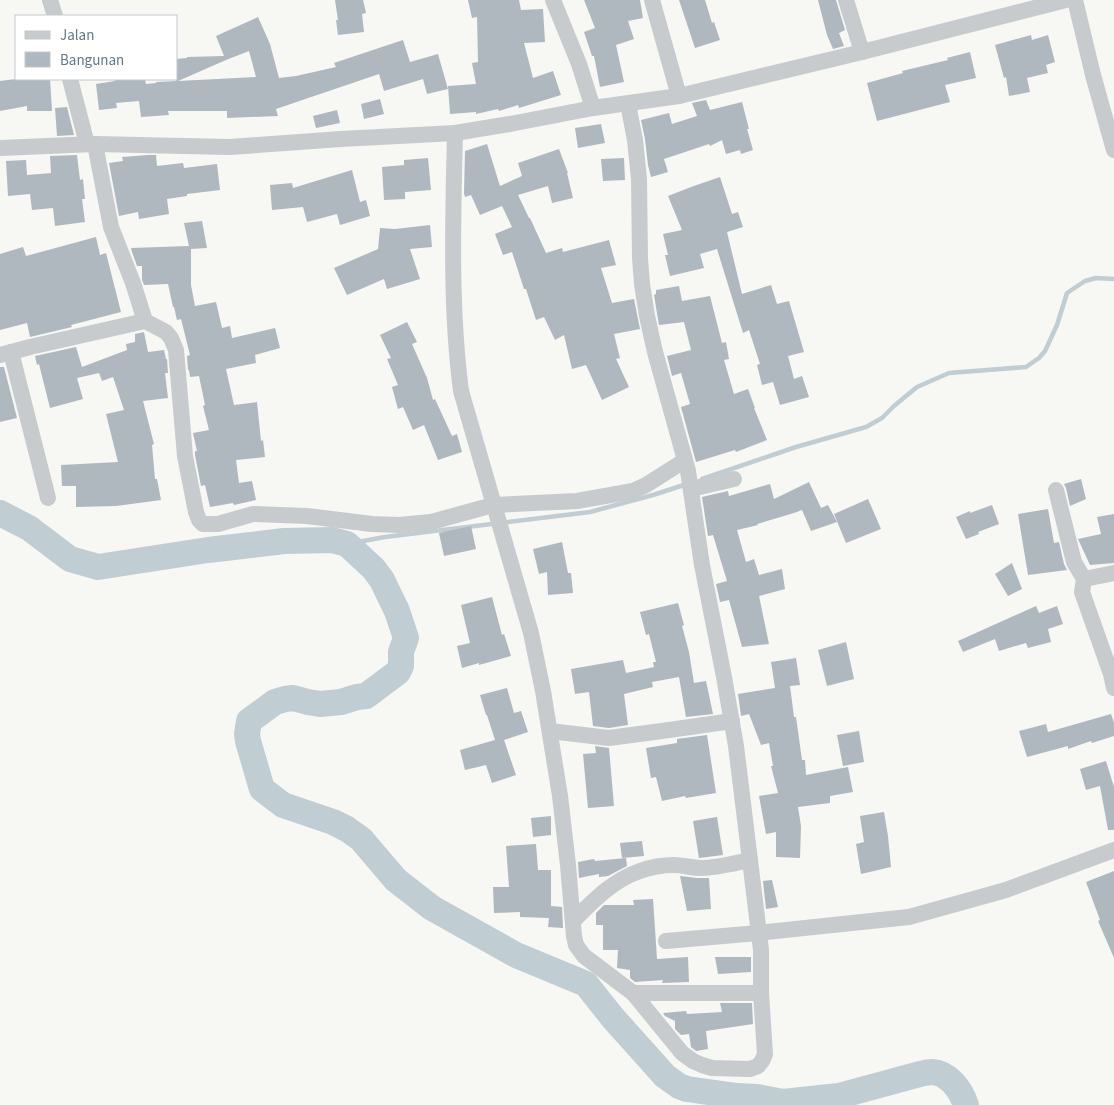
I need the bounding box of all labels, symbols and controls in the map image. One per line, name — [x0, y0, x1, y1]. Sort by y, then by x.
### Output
legend — [15, 15, 178, 80]
text: Jalan — [60, 25, 94, 46]
text: Bangunan — [60, 50, 124, 71]

